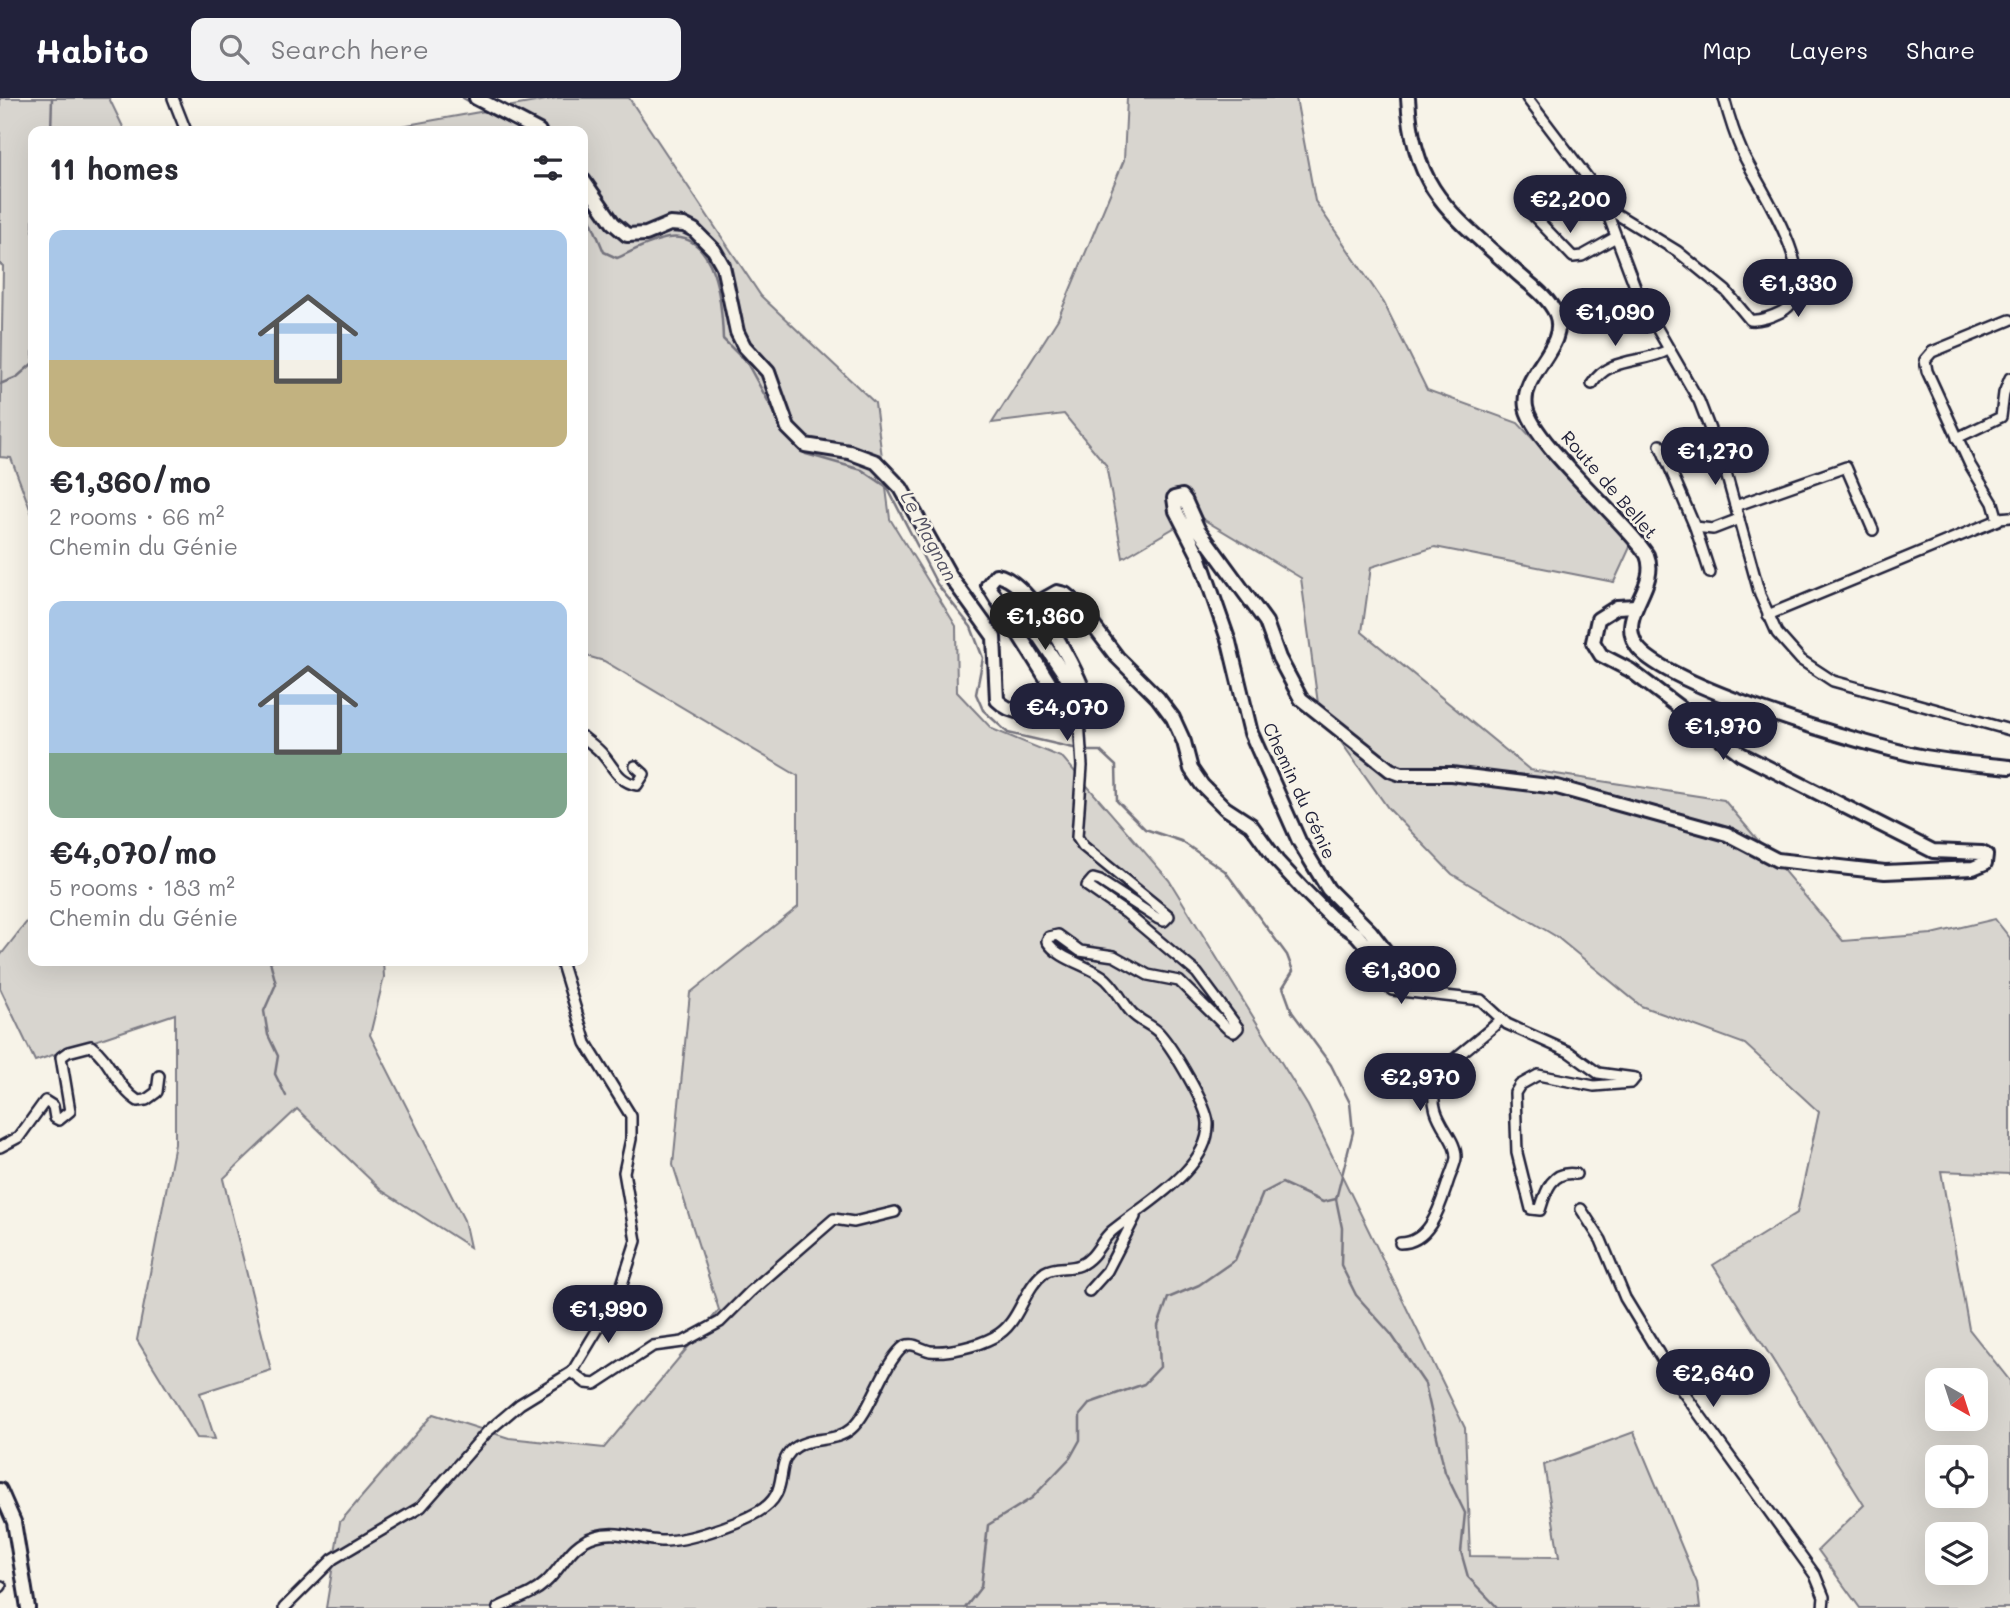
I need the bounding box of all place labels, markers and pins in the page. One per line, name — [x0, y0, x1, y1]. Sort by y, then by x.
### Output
pin: €2,200 — [1513, 176, 1627, 235]
pin: €1,330 — [1741, 260, 1855, 319]
pin: €1,090 — [1558, 288, 1672, 348]
pin: €1,270 — [1658, 428, 1772, 487]
pin: €1,360 — [988, 592, 1102, 652]
pin: €4,070 — [1010, 684, 1124, 743]
pin: €1,970 — [1666, 702, 1780, 762]
pin: €1,300 — [1344, 946, 1458, 1006]
pin: €2,970 — [1363, 1054, 1477, 1113]
pin: €1,990 — [551, 1286, 665, 1345]
pin: €2,640 — [1656, 1350, 1770, 1409]

